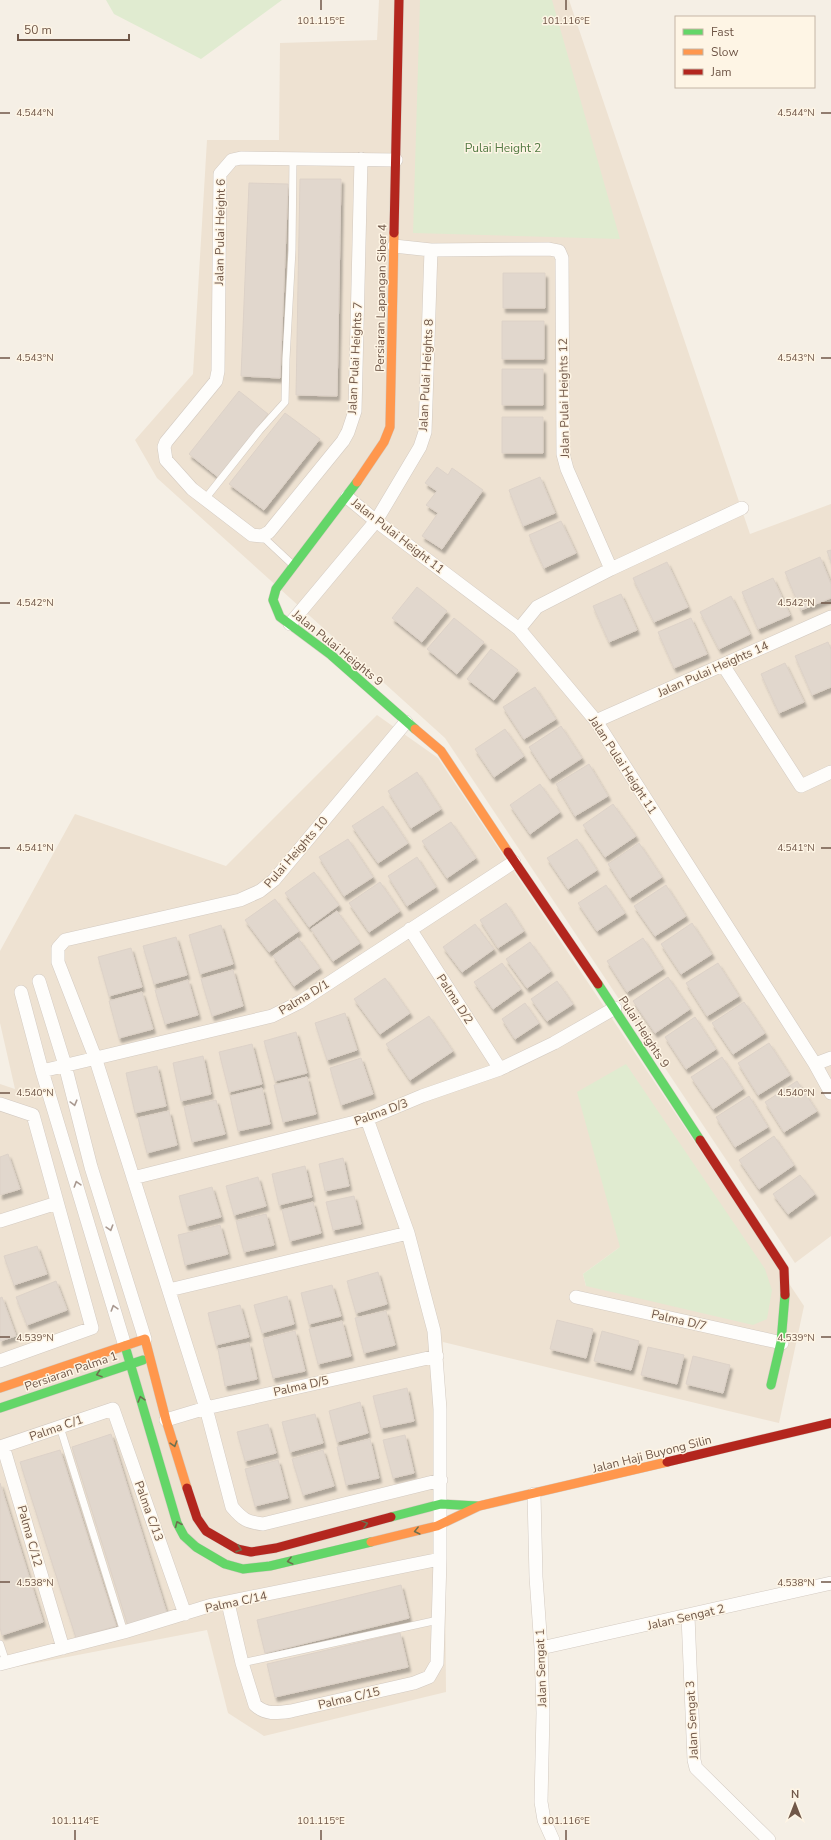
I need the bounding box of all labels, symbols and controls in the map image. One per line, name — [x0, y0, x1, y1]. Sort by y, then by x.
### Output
text: 101.115°E — [297, 14, 345, 28]
text: 101.116°E — [542, 14, 590, 28]
scale bar — [18, 16, 129, 42]
legend — [675, 16, 815, 88]
text: 50 m — [24, 22, 52, 38]
text: Fast — [711, 24, 734, 40]
text: Slow — [711, 44, 739, 60]
text: Jam — [710, 64, 732, 80]
text: 4.544°N — [16, 106, 54, 120]
text: 4.544°N — [777, 106, 815, 120]
park label: Pulai Height 2 — [465, 140, 541, 156]
street label: Jalan Pulai Height 6 — [211, 179, 229, 286]
street label: Persiaran Lapangan Siber 4 — [372, 224, 390, 372]
street label: Jalan Pulai Heights 7 — [344, 301, 366, 416]
street label: Jalan Pulai Heights 8 — [415, 318, 437, 433]
street label: Jalan Pulai Heights 12 — [555, 338, 573, 459]
text: 4.543°N — [16, 351, 54, 365]
text: 4.543°N — [777, 351, 815, 365]
street label: Jalan Pulai Height 11 — [347, 494, 448, 577]
text: 4.542°N — [16, 596, 54, 610]
text: 4.542°N — [777, 596, 815, 610]
street label: Jalan Pulai Heights 9 — [288, 606, 387, 690]
street label: Jalan Pulai Heights 14 — [654, 637, 771, 701]
street label: Jalan Pulai Height 11 — [585, 712, 661, 817]
street label: Pulai Heights 10 — [261, 813, 331, 891]
text: 4.541°N — [16, 841, 54, 855]
text: 4.541°N — [777, 841, 815, 855]
street label: Palma D/2 — [433, 971, 477, 1027]
street label: Palma D/1 — [276, 976, 332, 1018]
street label: Pulai Heights 9 — [615, 993, 673, 1071]
text: 4.540°N — [16, 1086, 54, 1100]
text: 4.540°N — [777, 1086, 815, 1100]
street label: Palma D/3 — [352, 1095, 410, 1129]
one-way arrow — [70, 1100, 78, 1106]
one-way arrow — [73, 1180, 82, 1187]
one-way arrow — [105, 1224, 114, 1231]
one-way arrow — [110, 1305, 119, 1312]
street label: Palma D/7 — [650, 1306, 708, 1334]
text: 4.539°N — [16, 1331, 54, 1345]
text: 4.539°N — [777, 1331, 815, 1345]
street label: Persiaran Palma 1 — [22, 1348, 120, 1394]
one-way arrow — [96, 1369, 103, 1378]
street label: Palma D/5 — [272, 1372, 330, 1400]
one-way arrow — [137, 1396, 146, 1403]
street label: Palma C/1 — [27, 1411, 85, 1445]
street label: Jalan Haji Buyong Silin — [590, 1431, 713, 1477]
one-way arrow — [169, 1441, 178, 1448]
street label: Palma C/13 — [131, 1479, 167, 1543]
street label: Palma C/12 — [14, 1503, 46, 1569]
one-way arrow — [175, 1521, 183, 1528]
one-way arrow — [361, 1521, 368, 1529]
one-way arrow — [413, 1526, 420, 1534]
one-way arrow — [235, 1544, 242, 1552]
one-way arrow — [287, 1557, 293, 1565]
text: 4.538°N — [16, 1576, 54, 1590]
text: 4.538°N — [777, 1576, 815, 1590]
street label: Palma C/14 — [204, 1588, 268, 1616]
street label: Jalan Sengat 2 — [645, 1600, 726, 1634]
street label: Jalan Sengat 1 — [532, 1628, 550, 1709]
street label: Jalan Sengat 3 — [682, 1680, 702, 1761]
street label: Palma C/15 — [316, 1683, 382, 1713]
north arrow — [775, 1784, 815, 1824]
text: N — [791, 1787, 799, 1802]
text: 101.114°E — [51, 1814, 99, 1828]
text: 101.115°E — [297, 1814, 345, 1828]
text: 101.116°E — [542, 1814, 590, 1828]

